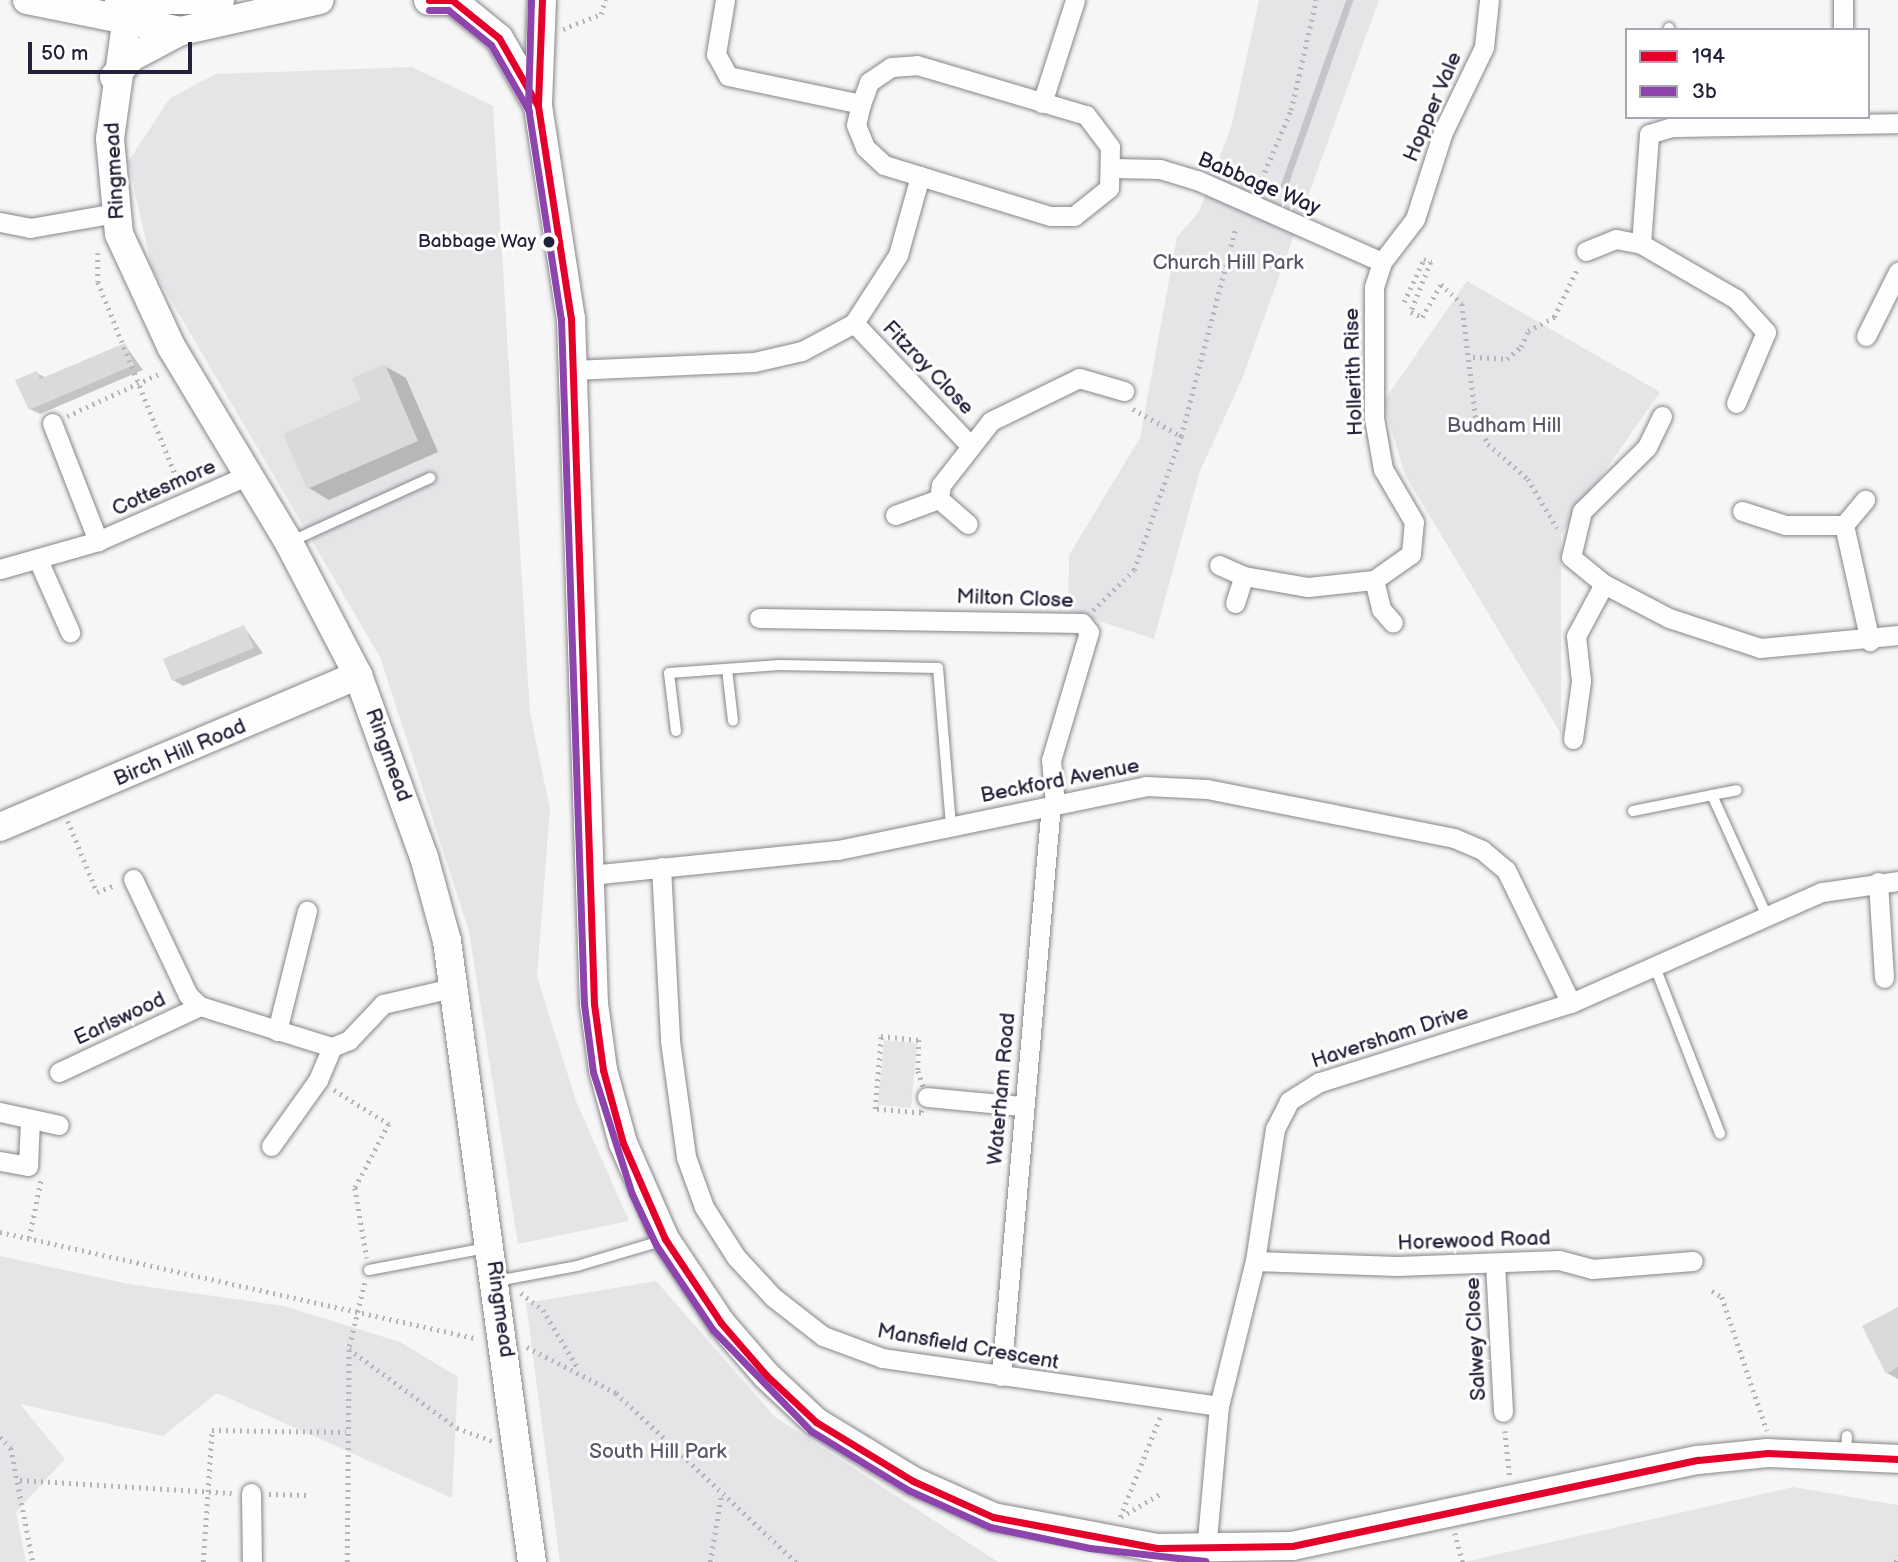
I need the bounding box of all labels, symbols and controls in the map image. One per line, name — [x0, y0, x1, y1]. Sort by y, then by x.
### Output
scale bar — [32, 28, 196, 72]
legend — [1625, 28, 1870, 119]
text: 50 m — [41, 41, 88, 66]
text: 194 — [1692, 44, 1725, 69]
street label: Hopper Vale — [1398, 48, 1468, 166]
text: 3b — [1692, 79, 1717, 104]
street label: Ringmead — [100, 122, 130, 220]
street label: Babbage Way — [1194, 147, 1324, 221]
place label: Babbage Way — [417, 231, 536, 253]
marker: Babbage Way — [542, 235, 556, 249]
park label: Church Hill Park — [1152, 250, 1304, 276]
street label: Hollerith Rise — [1339, 308, 1369, 436]
street label: Fitzroy Close — [877, 315, 979, 421]
park label: Budham Hill — [1447, 413, 1561, 439]
street label: Cottesmore — [108, 454, 220, 522]
street label: Milton Close — [956, 584, 1074, 614]
street label: Ringmead — [359, 705, 417, 805]
street label: Birch Hill Road — [110, 714, 250, 792]
street label: Beckford Avenue — [978, 753, 1142, 809]
street label: Earlswood — [70, 987, 170, 1051]
street label: Haversham Drive — [1308, 1000, 1472, 1074]
street label: Waterham Road — [983, 1012, 1021, 1166]
street label: Horewood Road — [1397, 1226, 1551, 1256]
street label: Ringmead — [481, 1259, 519, 1359]
street label: Salwey Close — [1460, 1276, 1492, 1402]
street label: Mansfield Crescent — [875, 1319, 1061, 1375]
park label: South Hill Park — [589, 1439, 727, 1465]

